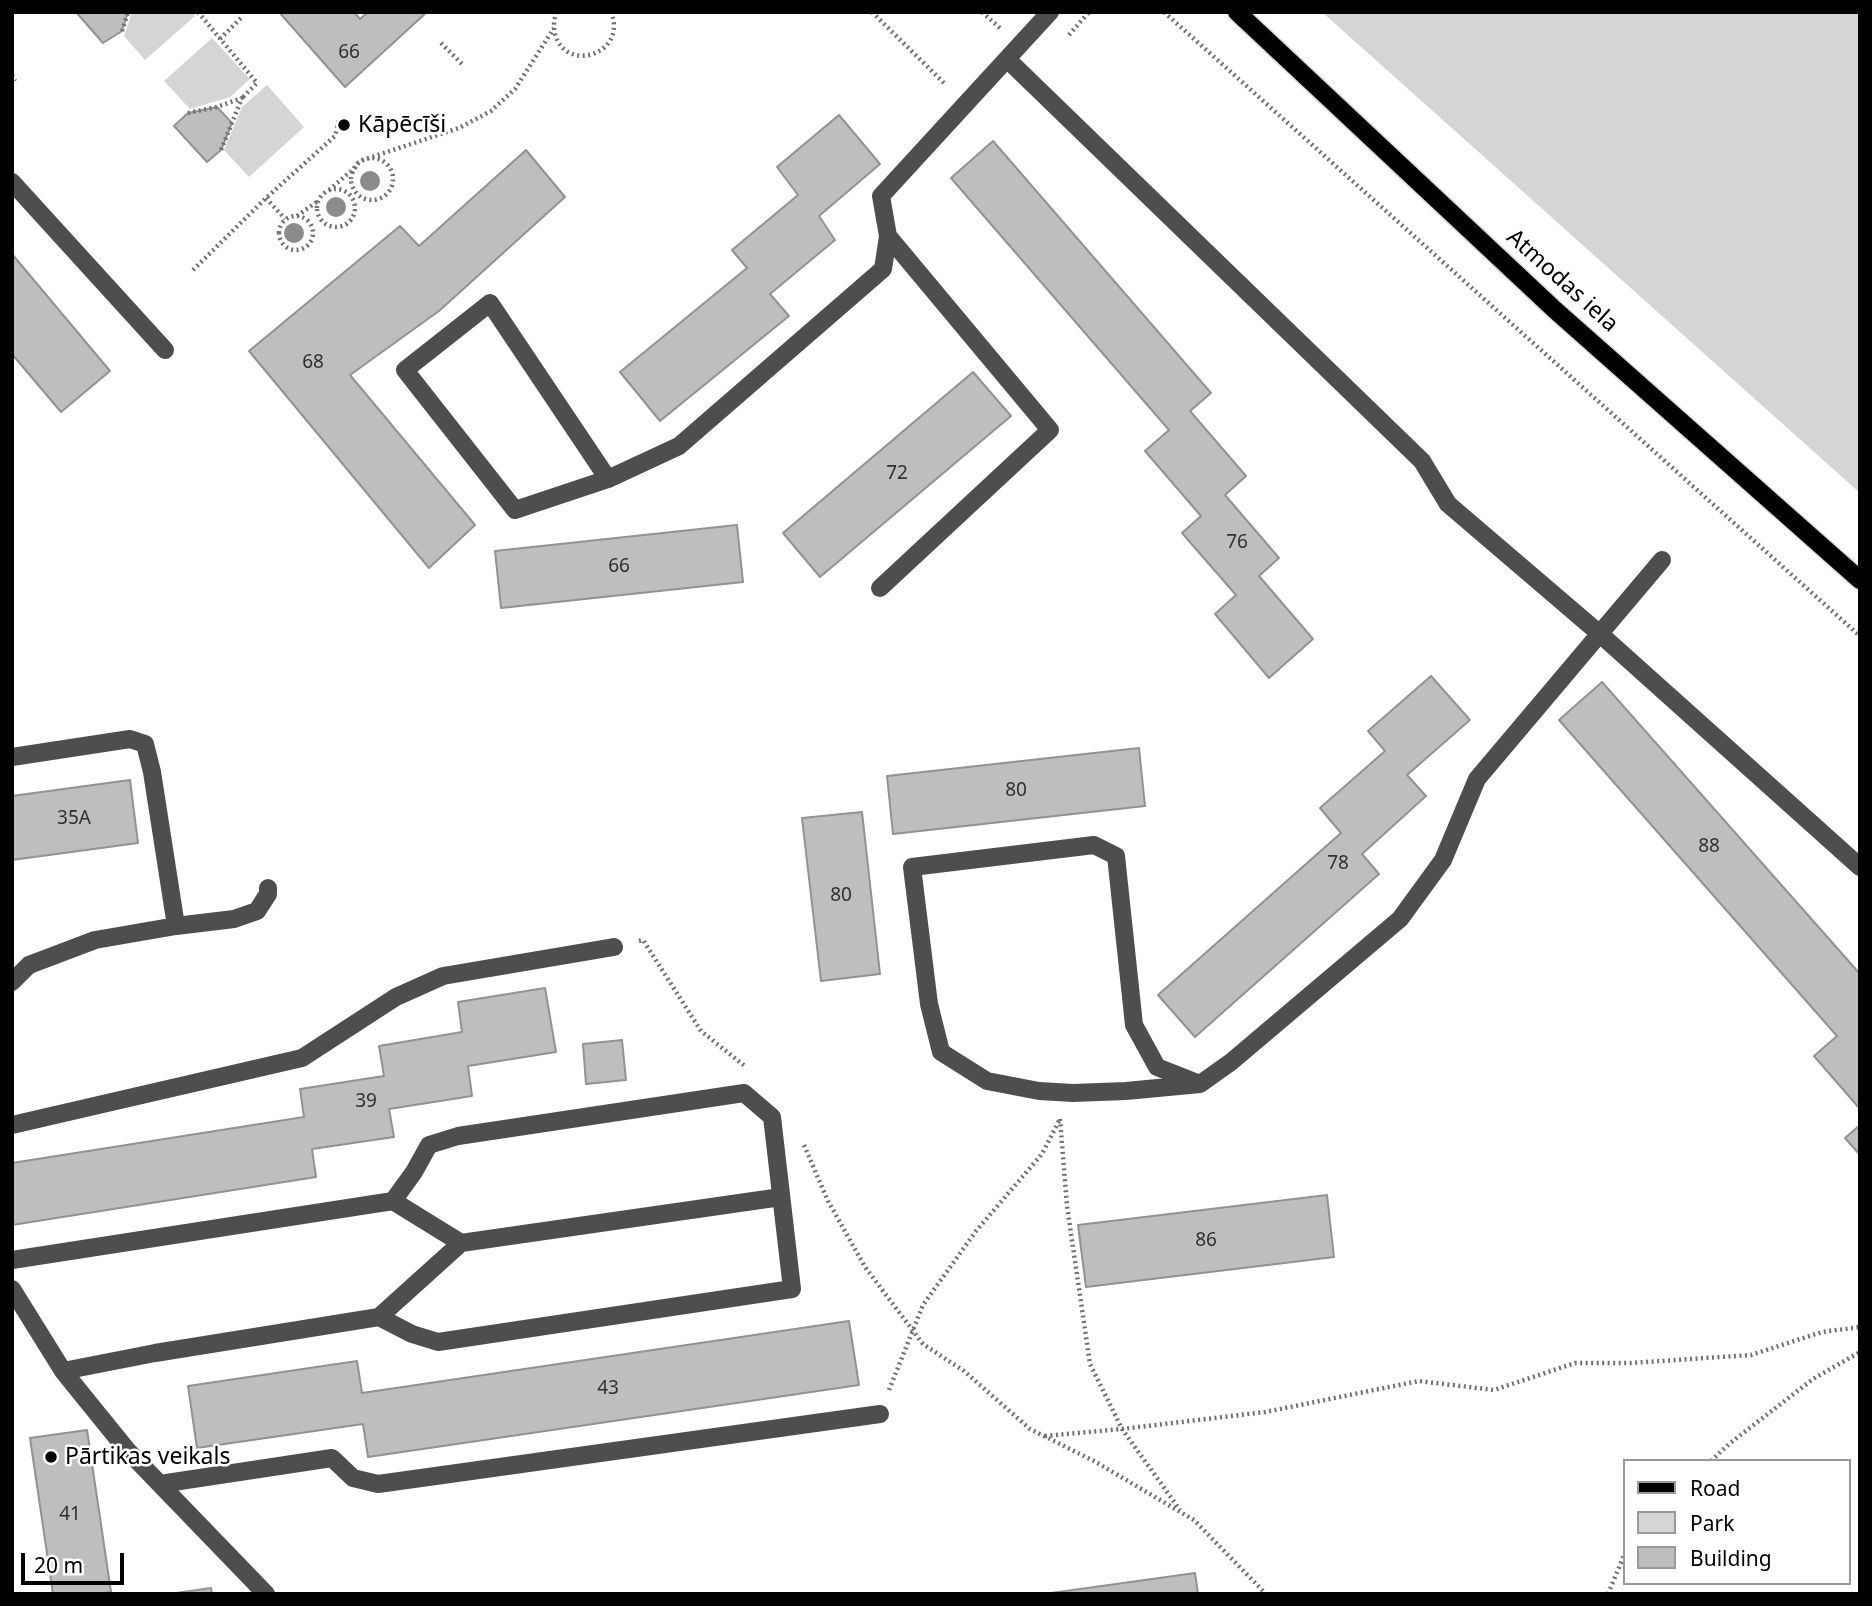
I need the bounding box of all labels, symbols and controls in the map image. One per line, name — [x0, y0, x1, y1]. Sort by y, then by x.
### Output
house number: 66 — [338, 42, 360, 64]
place label: Kāpēcīši — [358, 111, 446, 139]
marker: Kāpēcīši — [336, 117, 352, 133]
street label: Atmodas iela — [1501, 224, 1623, 338]
house number: 68 — [302, 352, 324, 374]
house number: 72 — [886, 463, 908, 485]
house number: 76 — [1226, 532, 1248, 554]
house number: 66 — [608, 556, 630, 578]
house number: 80 — [1005, 780, 1027, 802]
house number: 35A — [57, 808, 91, 830]
house number: 88 — [1698, 836, 1720, 858]
house number: 78 — [1327, 853, 1349, 875]
house number: 80 — [830, 885, 852, 907]
house number: 39 — [355, 1091, 377, 1113]
house number: 86 — [1195, 1230, 1217, 1252]
house number: 43 — [597, 1378, 619, 1400]
place label: Pārtikas veikals — [65, 1443, 230, 1471]
marker: Pārtikas veikals — [43, 1449, 59, 1465]
legend — [1624, 1459, 1851, 1585]
text: Road — [1690, 1474, 1740, 1502]
house number: 41 — [59, 1504, 81, 1526]
text: Park — [1690, 1509, 1734, 1537]
scale bar — [24, 1540, 128, 1584]
text: Building — [1690, 1544, 1772, 1572]
text: 20 m — [34, 1551, 83, 1579]

